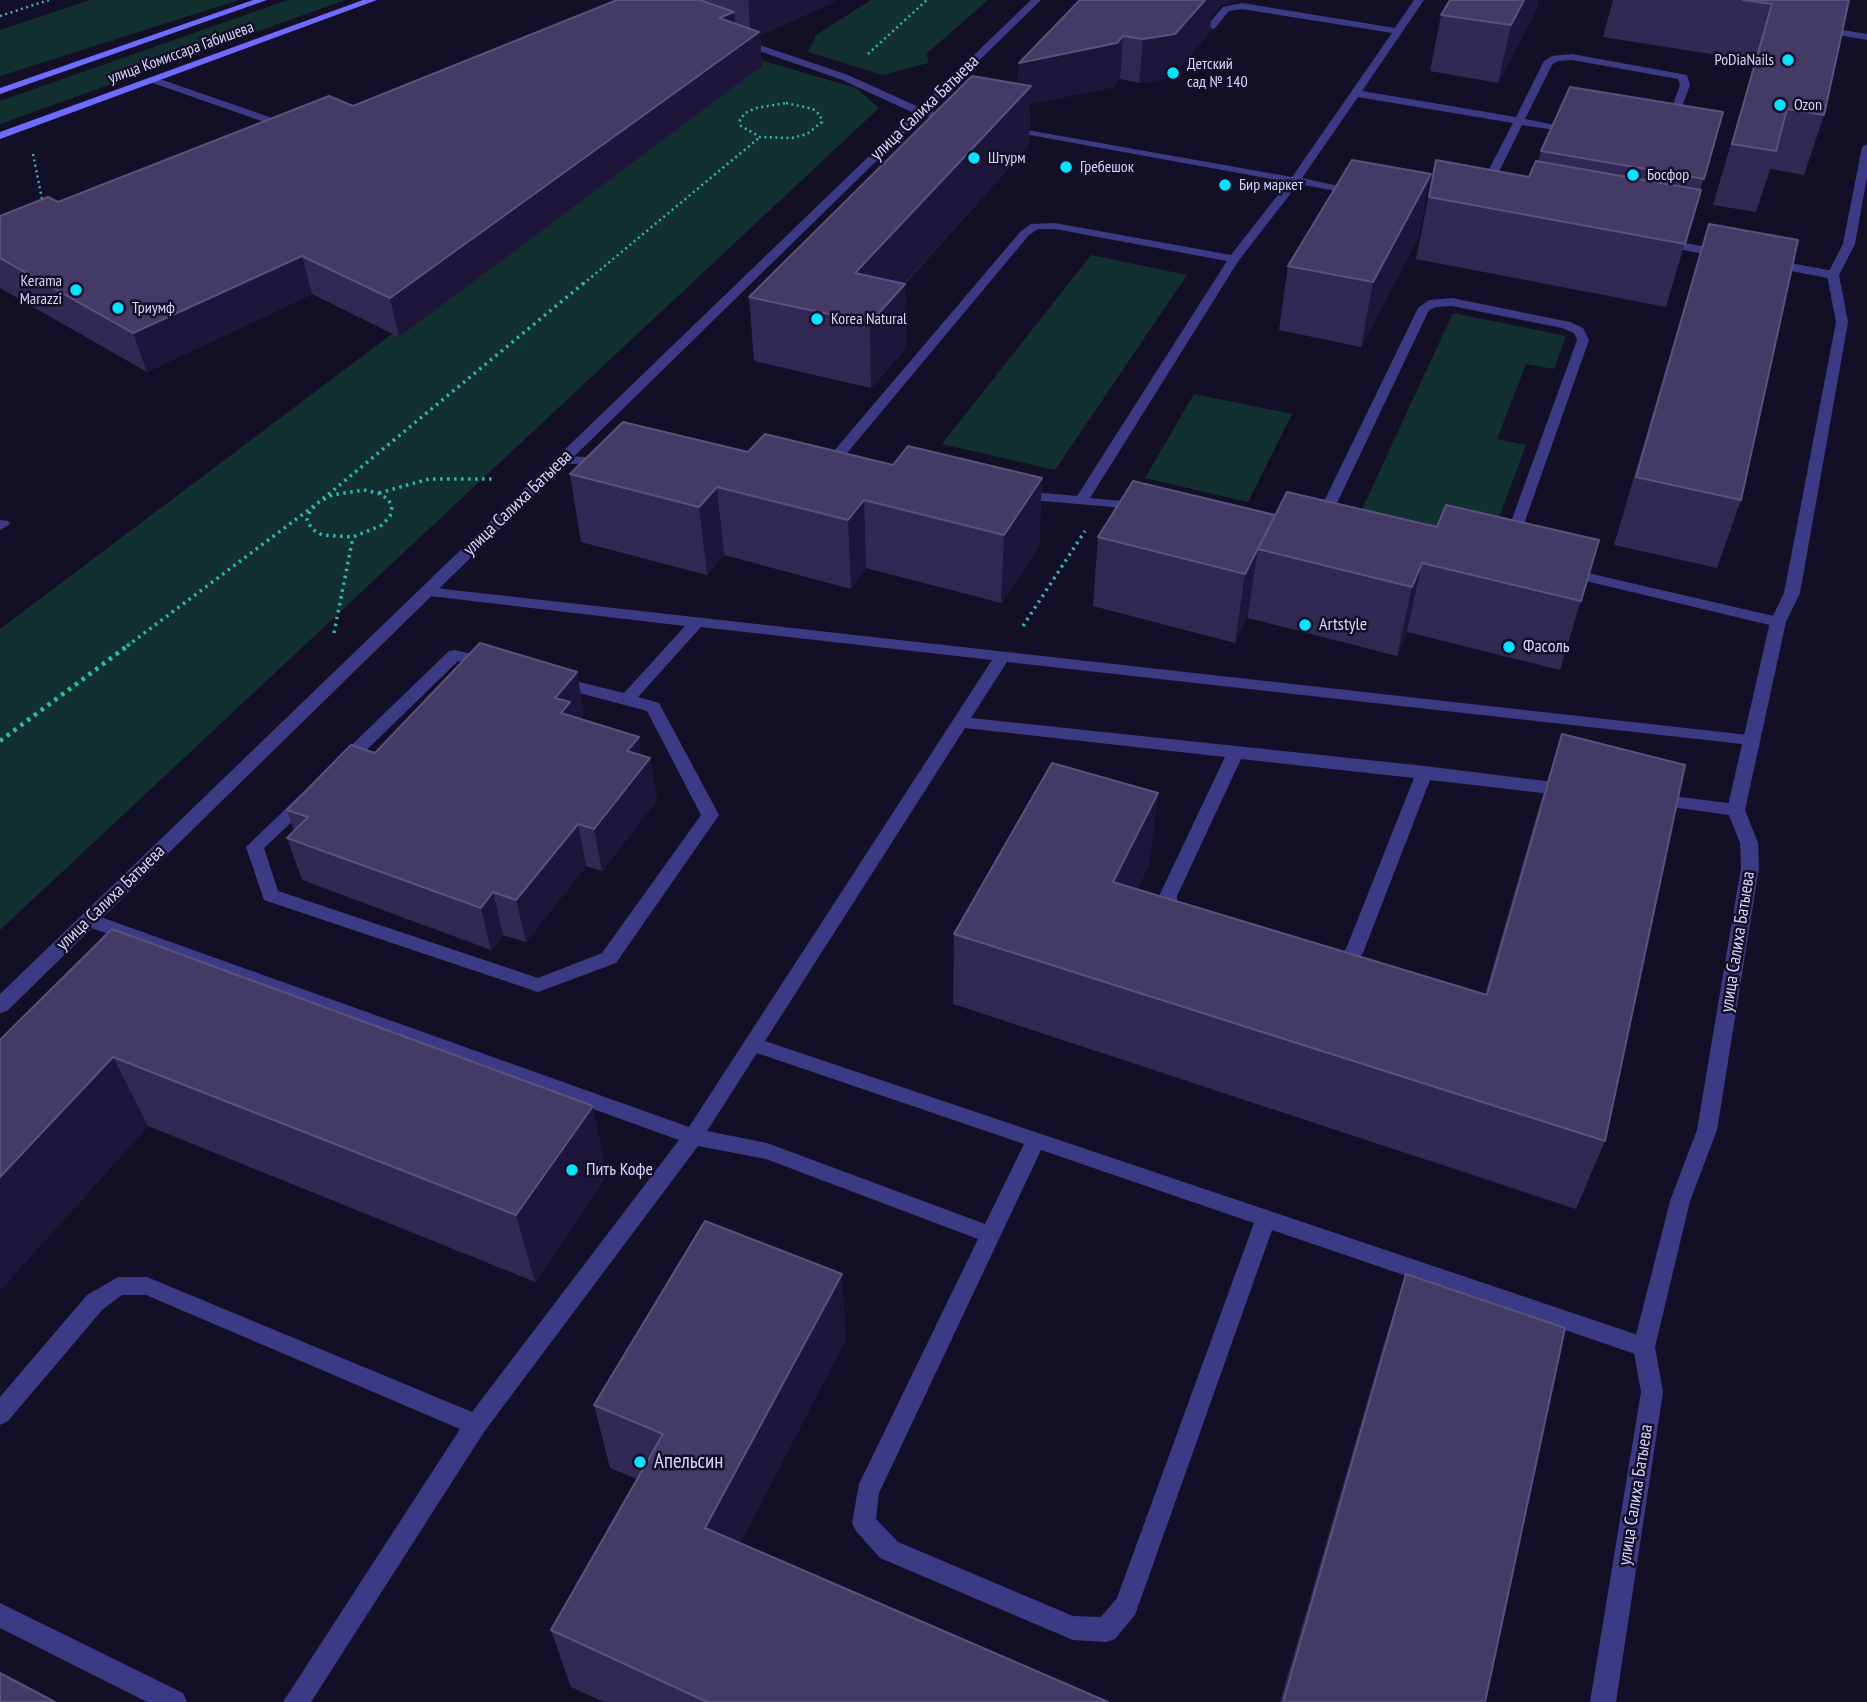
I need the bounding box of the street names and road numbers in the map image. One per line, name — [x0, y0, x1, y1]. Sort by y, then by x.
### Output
street label: улица Комиссара Габишева — [106, 18, 256, 88]
street label: улица Салиха Батыева — [866, 51, 984, 165]
street label: улица Салиха Батыева — [459, 446, 577, 560]
street label: улица Салиха Батыева — [52, 841, 170, 955]
street label: улица Салиха Батыева — [1716, 870, 1760, 1014]
street label: улица Салиха Батыева — [1614, 1423, 1658, 1567]

